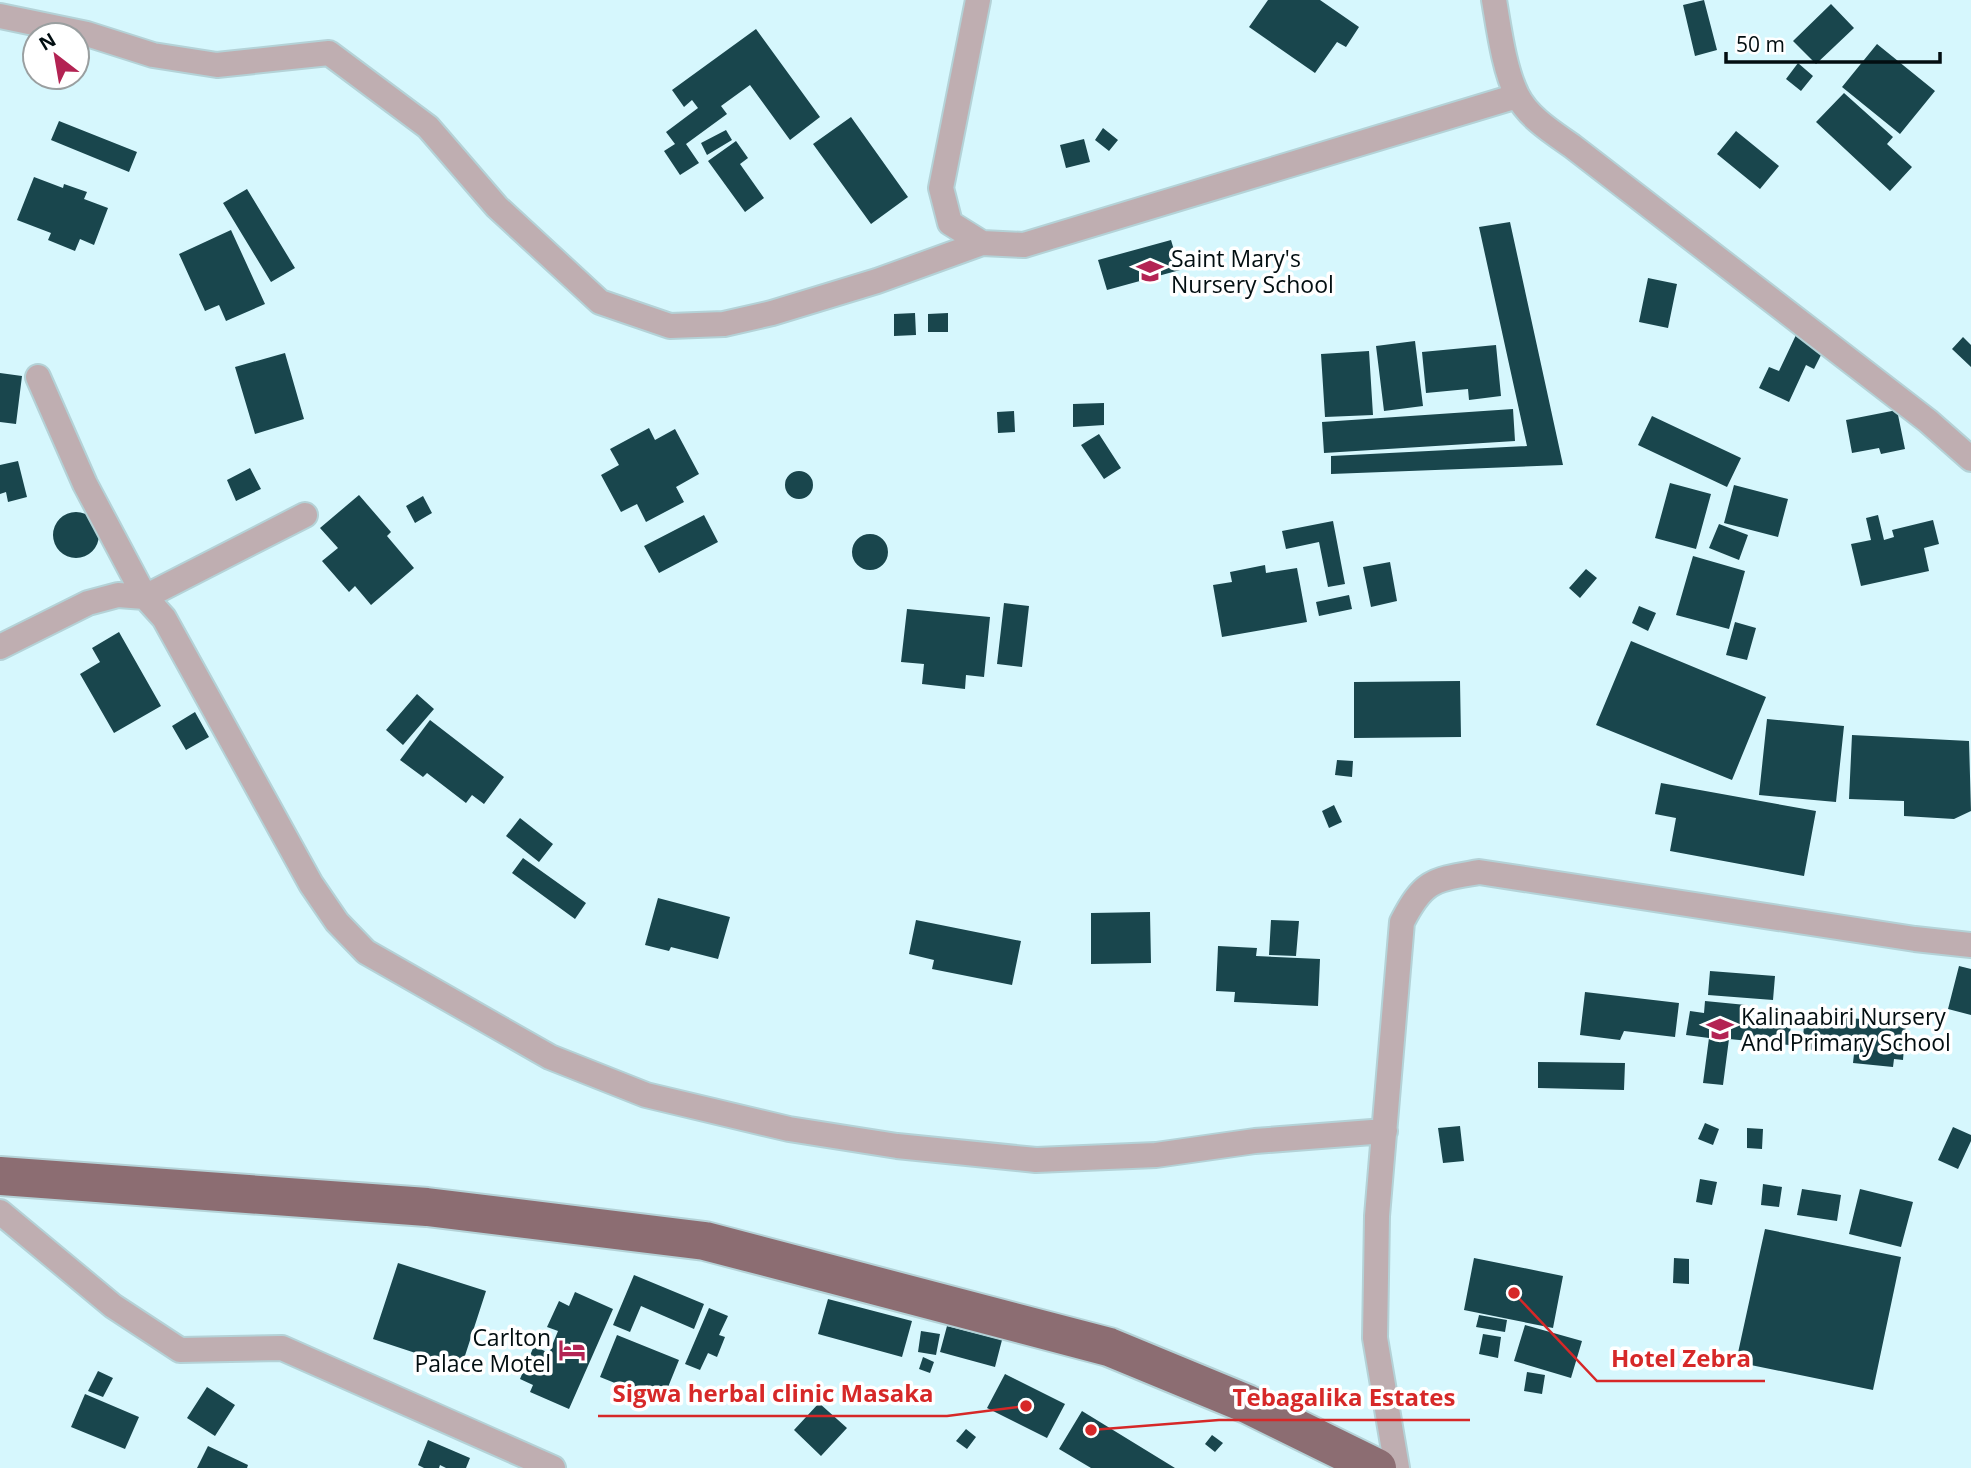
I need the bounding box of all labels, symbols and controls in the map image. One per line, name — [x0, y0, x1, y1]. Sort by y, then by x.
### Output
north arrow — [21, 21, 91, 91]
scale bar — [1726, 21, 1940, 65]
text: N — [34, 26, 61, 57]
text: 50 m — [1736, 30, 1785, 58]
place label: Saint Mary's Nursery School — [1171, 242, 1334, 300]
school or university icon: Saint Mary's Nursery School — [1135, 256, 1165, 286]
place label: Kalinaabiri Nursery And Primary School — [1741, 1000, 1951, 1058]
school or university icon: Kalinaabiri Nursery And Primary School — [1705, 1014, 1735, 1044]
place label: Carlton Palace Motel — [414, 1321, 551, 1379]
hotel icon: Carlton Palace Motel — [557, 1335, 587, 1365]
callout: Hotel Zebra — [1597, 1336, 1765, 1381]
text: Hotel Zebra — [1611, 1341, 1751, 1374]
callout: Sigwa herbal clinic Masaka — [598, 1371, 947, 1416]
callout: Tebagalika Estates — [1219, 1375, 1470, 1420]
text: Sigwa herbal clinic Masaka — [612, 1376, 934, 1409]
text: Tebagalika Estates — [1233, 1380, 1456, 1413]

